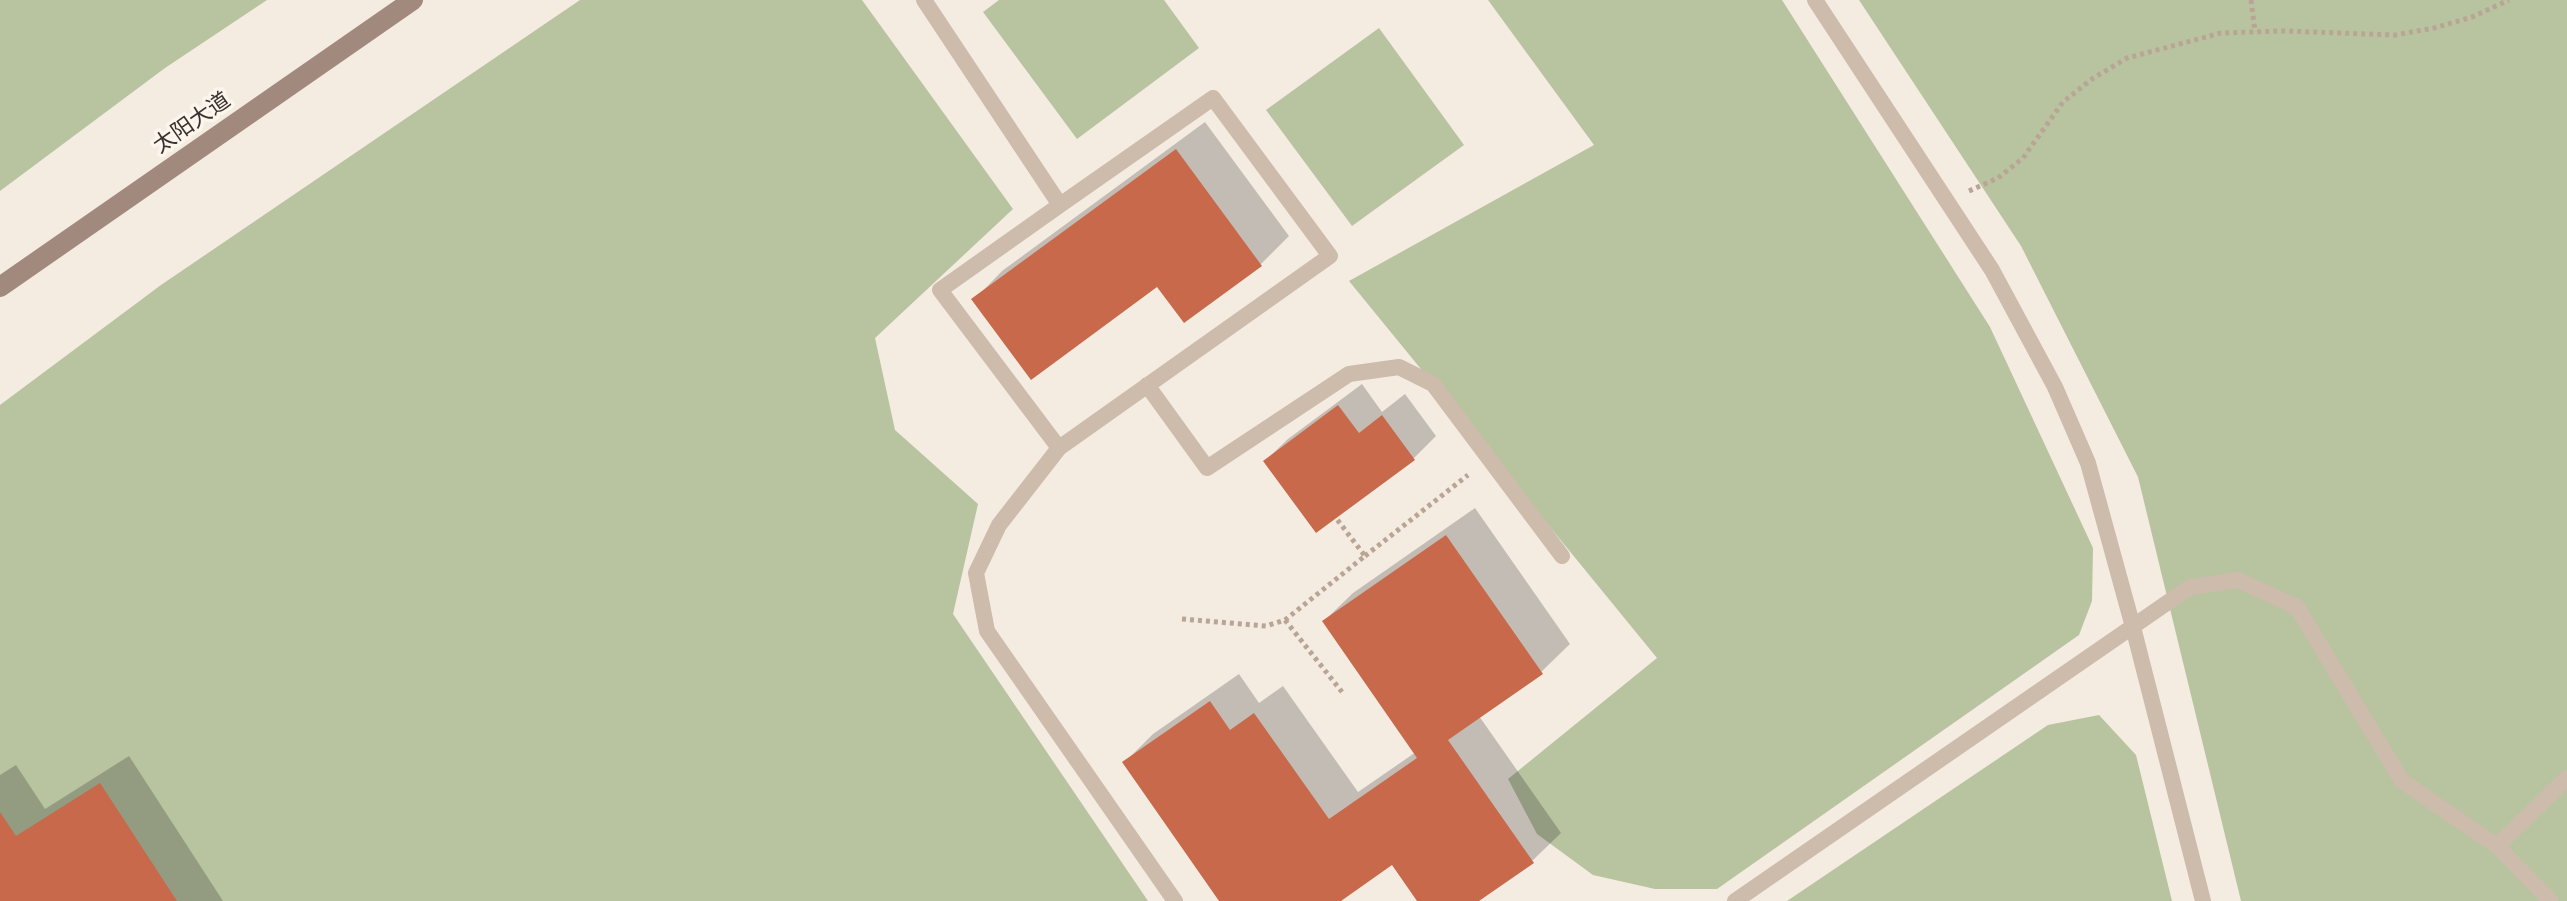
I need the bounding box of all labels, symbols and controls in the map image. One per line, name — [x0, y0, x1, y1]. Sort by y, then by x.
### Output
street label: 太阳大道 — [148, 87, 236, 159]

